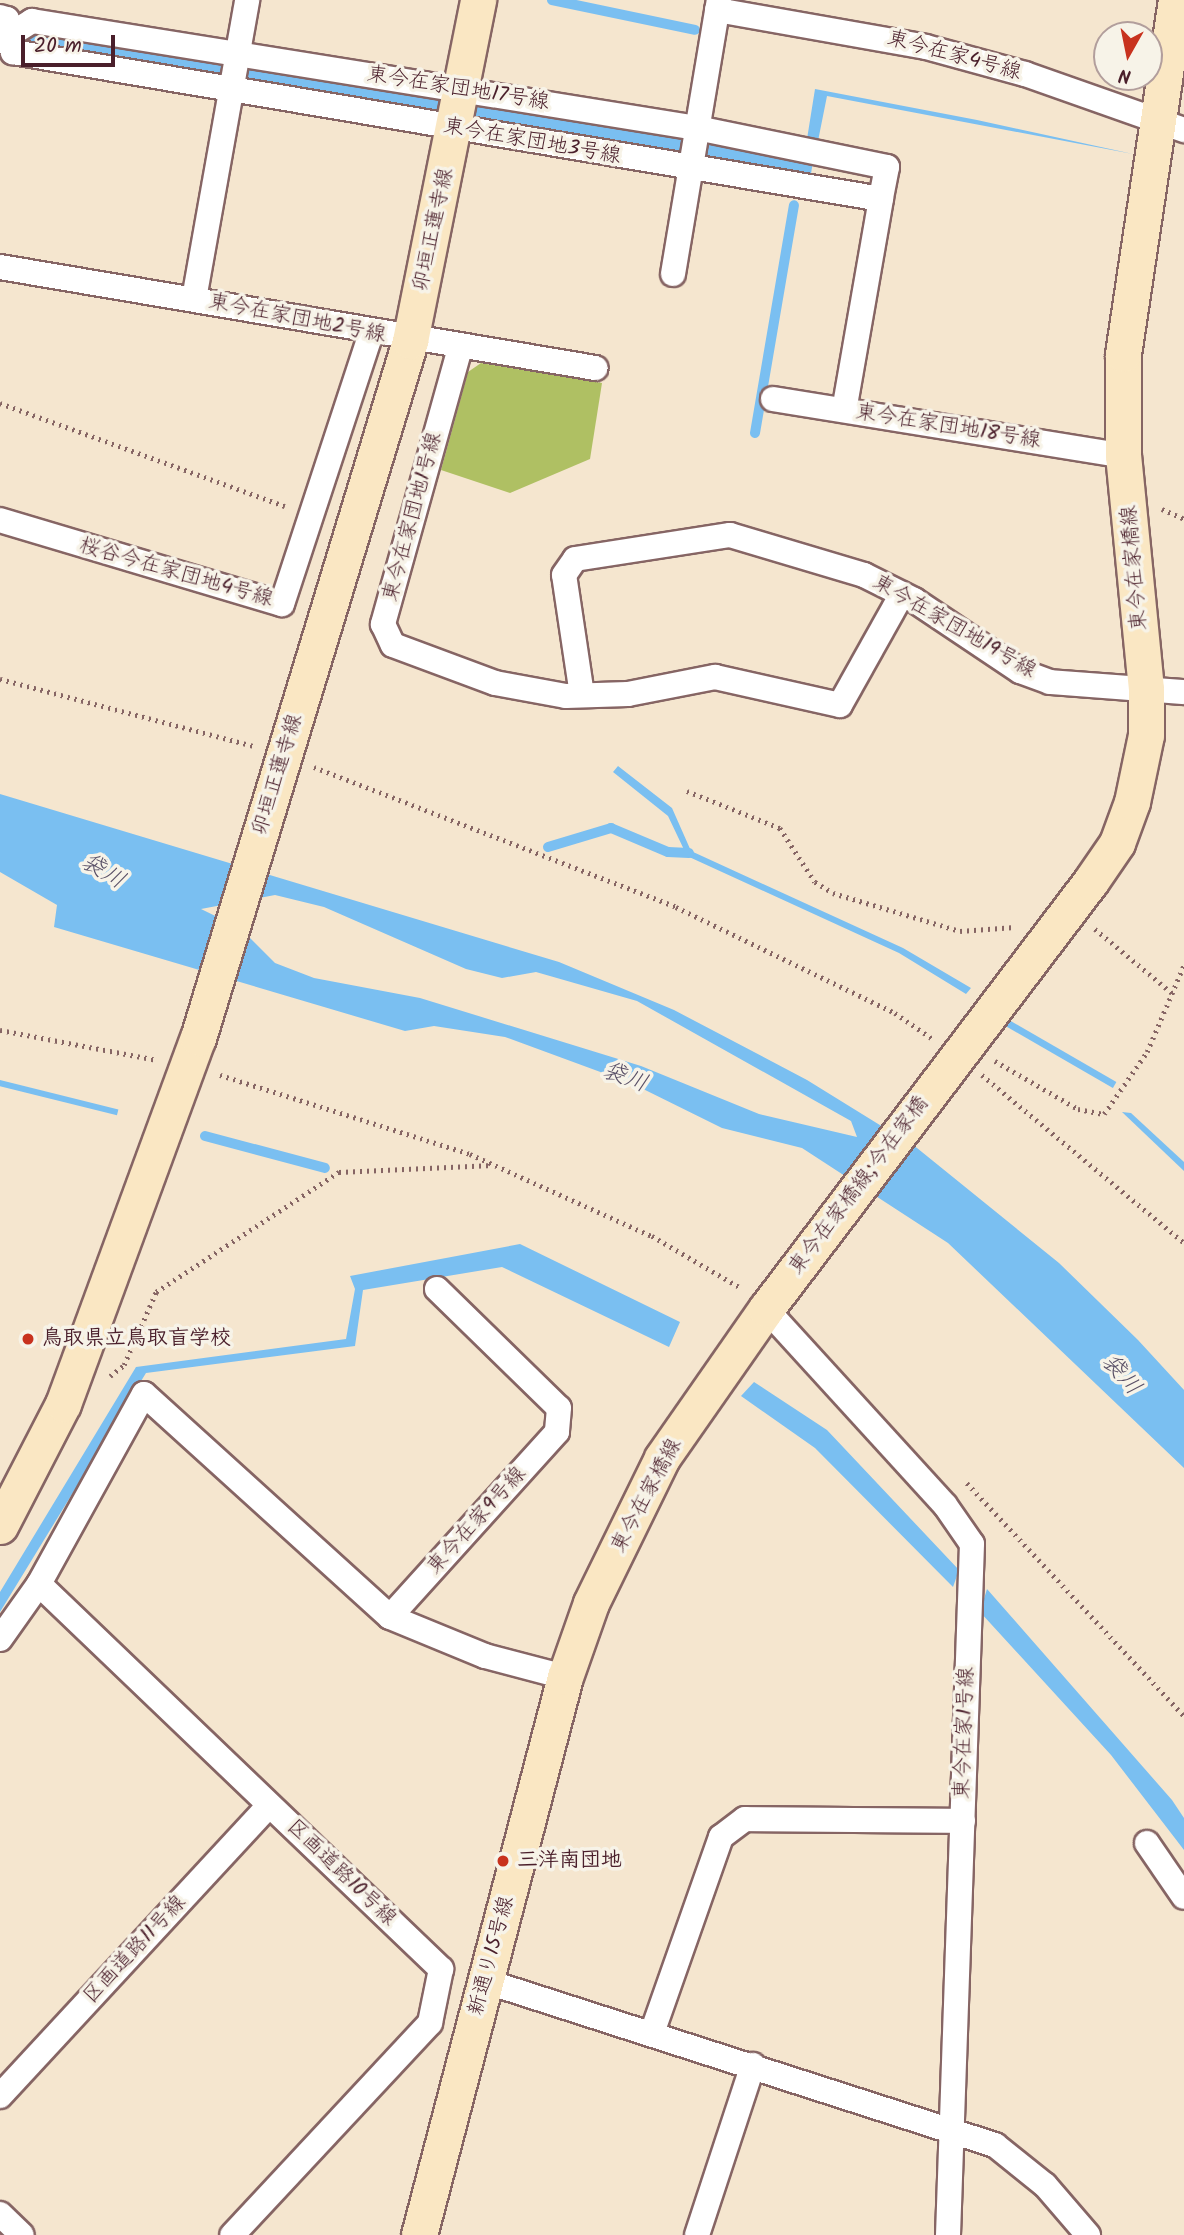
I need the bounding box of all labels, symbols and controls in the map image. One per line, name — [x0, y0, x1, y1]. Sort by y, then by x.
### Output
scale bar — [24, 21, 119, 65]
north arrow — [1093, 21, 1163, 91]
street label: 東今在家4号線 — [884, 26, 1024, 86]
text: 20 m — [34, 30, 82, 63]
text: N — [1117, 59, 1133, 91]
street label: 東今在家団地17号線 — [365, 62, 551, 116]
street label: 東今在家団地3号線 — [441, 114, 623, 170]
street label: 卯垣正蓮寺線 — [409, 166, 459, 294]
street label: 東今在家団地2号線 — [206, 289, 388, 349]
street label: 東今在家団地18号線 — [854, 400, 1042, 454]
street label: 東今在家団地1号線 — [378, 429, 448, 605]
street label: 東今在家橋線 — [1117, 504, 1153, 632]
street label: 桜谷今在家団地4号線 — [76, 533, 276, 613]
street label: 東今在家団地19号線 — [868, 570, 1040, 684]
street label: 卯垣正蓮寺線 — [248, 711, 308, 839]
water label: 袋川 — [76, 848, 130, 896]
water label: 袋川 — [599, 1057, 651, 1099]
street label: 東今在家橋線;今在家橋 — [784, 1092, 934, 1280]
place label: 鳥取県立鳥取盲学校 — [42, 1326, 231, 1352]
marker: 鳥取県立鳥取盲学校 — [20, 1331, 36, 1347]
water label: 袋川 — [1095, 1349, 1147, 1401]
street label: 東今在家橋線 — [606, 1434, 688, 1558]
street label: 東今在家9号線 — [422, 1462, 532, 1580]
street label: 東今在家1号線 — [950, 1666, 980, 1800]
street label: 区画道路10号線 — [281, 1814, 401, 1932]
place label: 三洋南団地 — [517, 1848, 622, 1874]
marker: 三洋南団地 — [495, 1853, 511, 1869]
street label: 区画道路11号線 — [78, 1891, 192, 2009]
street label: 新通り15号線 — [464, 1893, 520, 2019]

